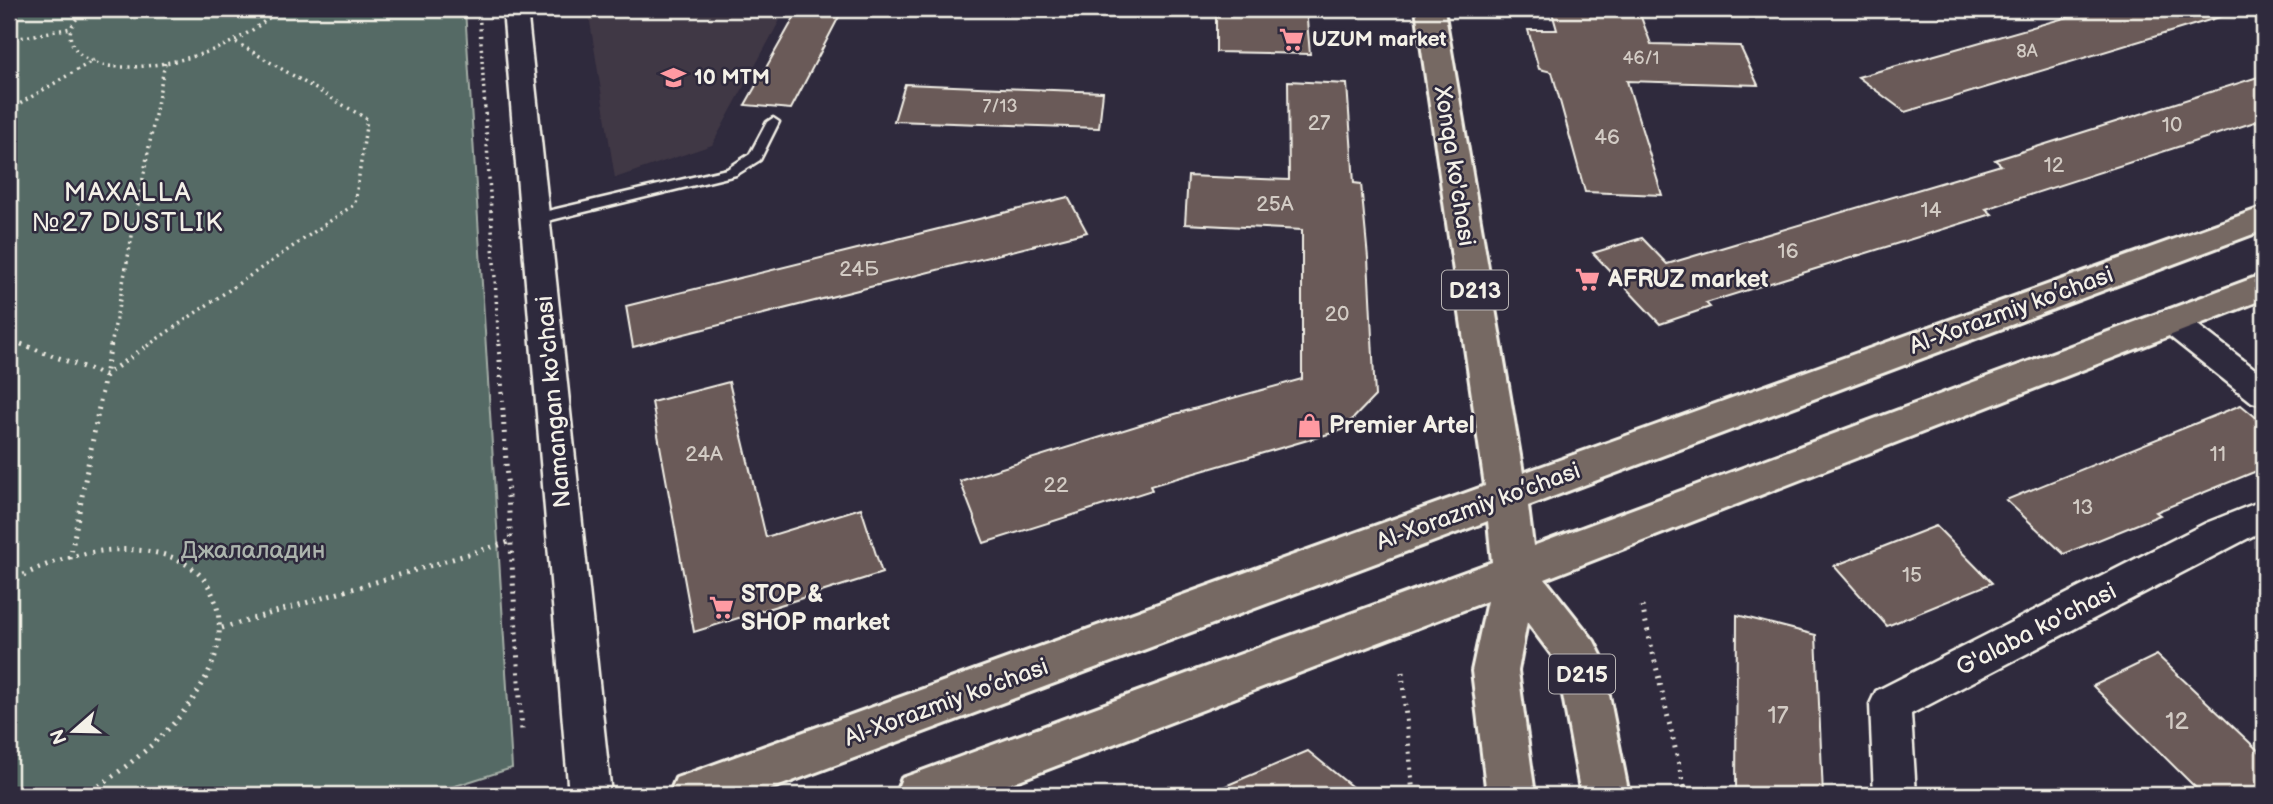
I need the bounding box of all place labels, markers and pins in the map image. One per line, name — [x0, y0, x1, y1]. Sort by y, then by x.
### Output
supermarket icon: UZUM market — [1278, 25, 1306, 53]
place label: UZUM market — [1312, 27, 1447, 52]
school or university icon: 10 MTM — [660, 63, 688, 91]
place label: 10 MTM — [694, 65, 770, 90]
supermarket icon: AFRUZ market — [1574, 265, 1602, 293]
place label: AFRUZ market — [1607, 265, 1769, 294]
shop icon: Premier Artel — [1295, 411, 1323, 439]
place label: Premier Artel — [1329, 411, 1475, 440]
place label: STOP & SHOP market — [741, 580, 890, 637]
supermarket icon: STOP & SHOP market — [707, 594, 735, 622]

